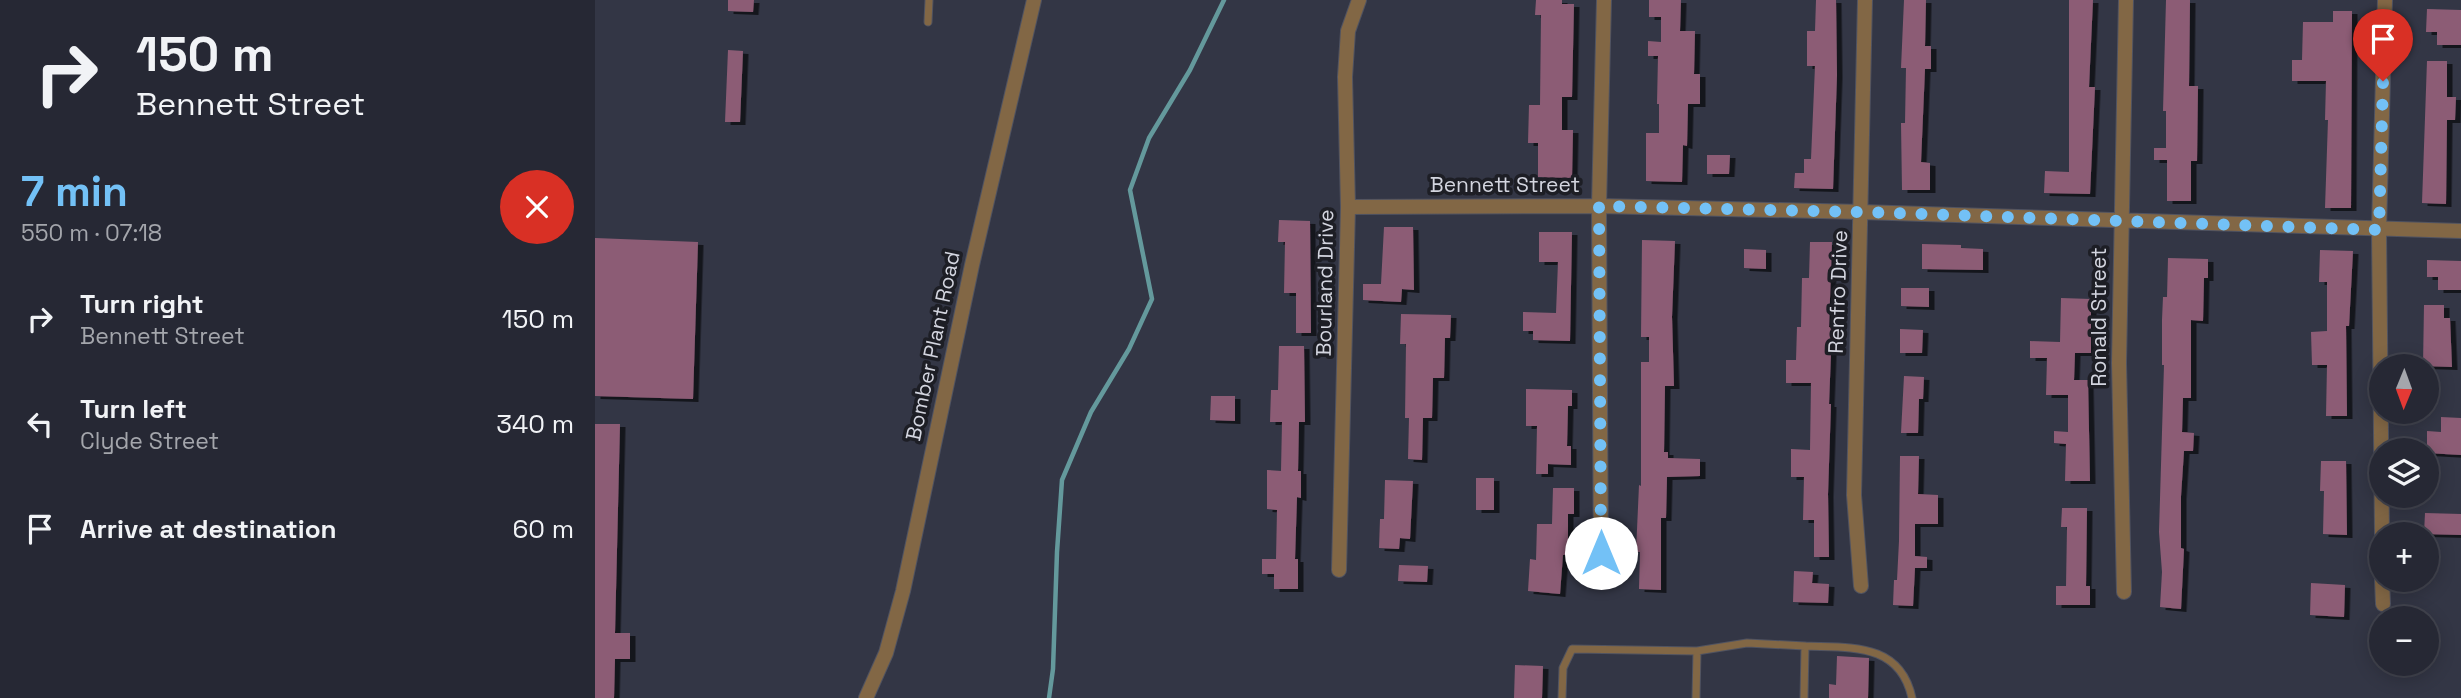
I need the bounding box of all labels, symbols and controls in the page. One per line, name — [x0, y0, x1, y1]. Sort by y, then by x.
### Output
pin — [2353, 9, 2413, 81]
icon: arrive — [2364, 20, 2402, 58]
text: 150 m — [136, 23, 274, 85]
icon: right — [21, 28, 112, 119]
text: Bennett Street — [136, 84, 365, 124]
text: 7 min — [21, 165, 128, 218]
button: close — [500, 170, 574, 244]
street label: Bennett Street — [1430, 171, 1580, 198]
street label: Bourland Drive — [1310, 209, 1339, 357]
text: 550 m · 07:18 — [21, 218, 162, 248]
street label: Renfro Drive — [1822, 230, 1853, 354]
street label: Ronald Street — [2085, 247, 2112, 387]
street label: Bomber Plant Road — [899, 249, 966, 443]
text: Turn right — [80, 287, 204, 321]
icon: right — [21, 300, 59, 338]
text: 150 m — [502, 302, 574, 336]
text: Bennett Street — [80, 321, 245, 351]
north arrow — [2369, 354, 2439, 424]
map controls — [2369, 354, 2439, 676]
text: Turn left — [80, 392, 187, 426]
icon: left — [21, 405, 59, 443]
text: 340 m — [496, 407, 574, 441]
text: Clyde Street — [80, 426, 219, 456]
button: layers — [2369, 438, 2439, 508]
icon: arrive — [21, 510, 59, 548]
text: Arrive at destination — [80, 512, 337, 546]
text: 60 m — [512, 512, 574, 546]
position arrow — [1564, 516, 1638, 590]
button: + — [2369, 522, 2439, 592]
button: − — [2369, 606, 2439, 676]

